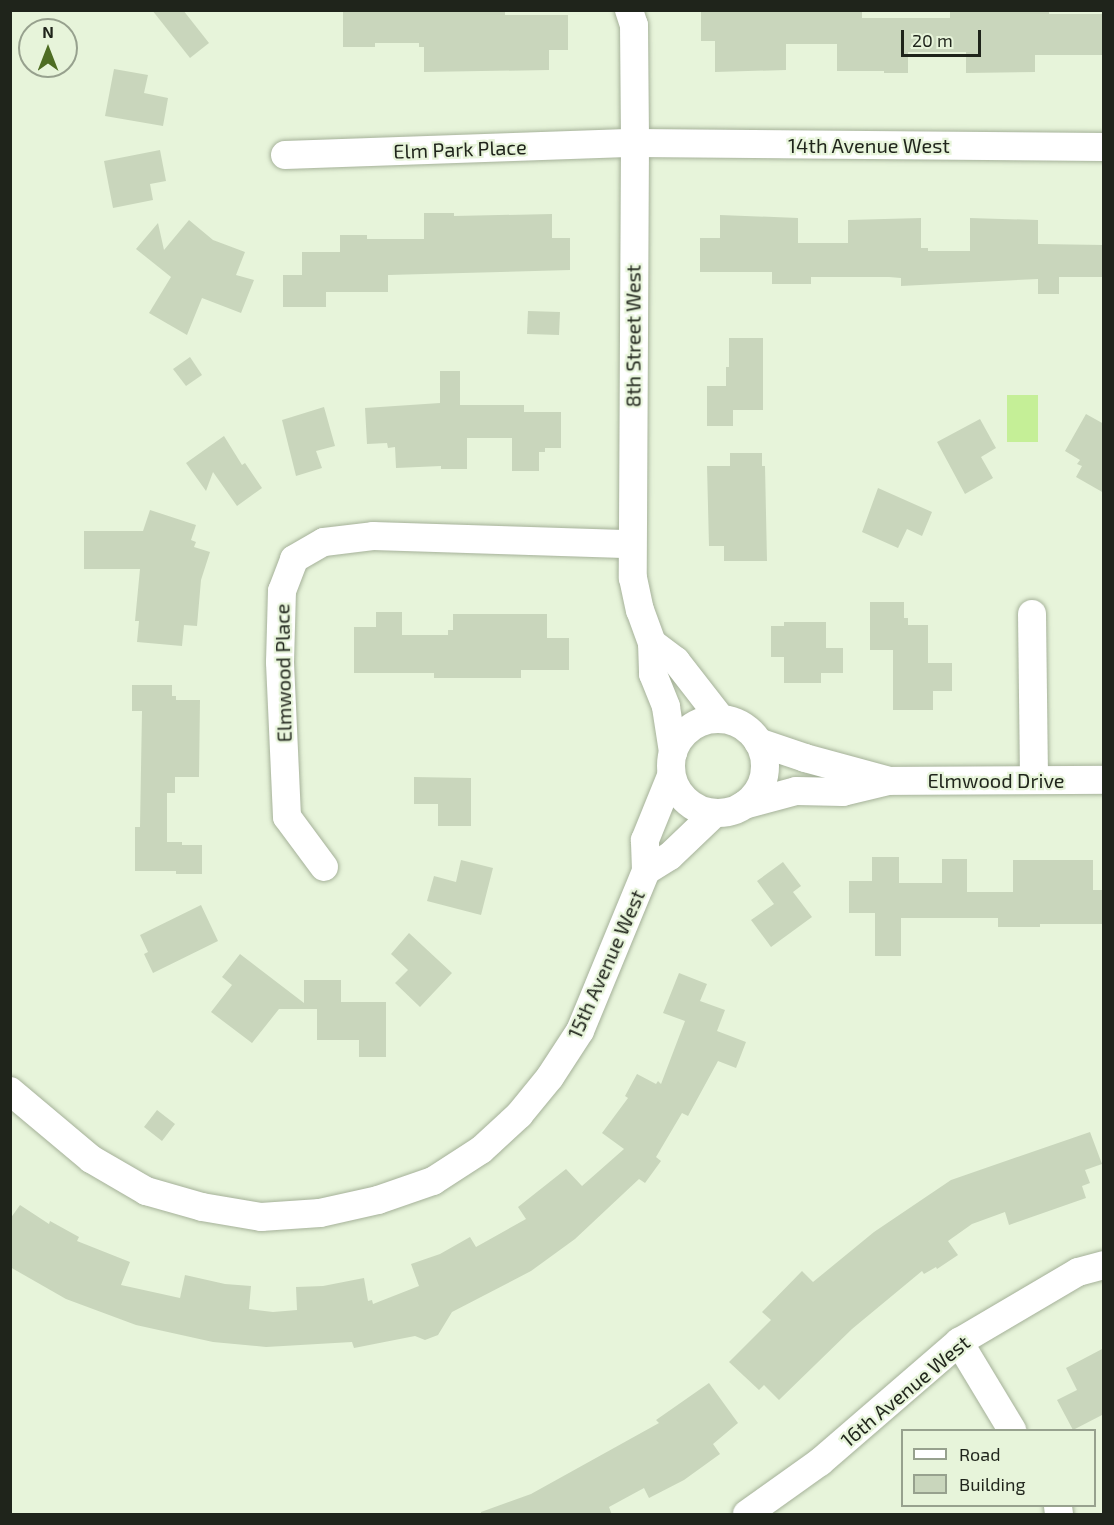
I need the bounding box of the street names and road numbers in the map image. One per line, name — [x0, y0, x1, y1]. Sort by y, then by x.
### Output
street label: 14th Avenue West — [788, 133, 950, 157]
street label: Elm Park Place — [393, 135, 527, 163]
street label: 8th Street West — [621, 265, 645, 407]
street label: Elmwood Place — [270, 603, 296, 743]
street label: Elmwood Drive — [927, 768, 1065, 792]
street label: 15th Avenue West — [562, 886, 650, 1042]
street label: 16th Avenue West — [835, 1330, 975, 1452]

